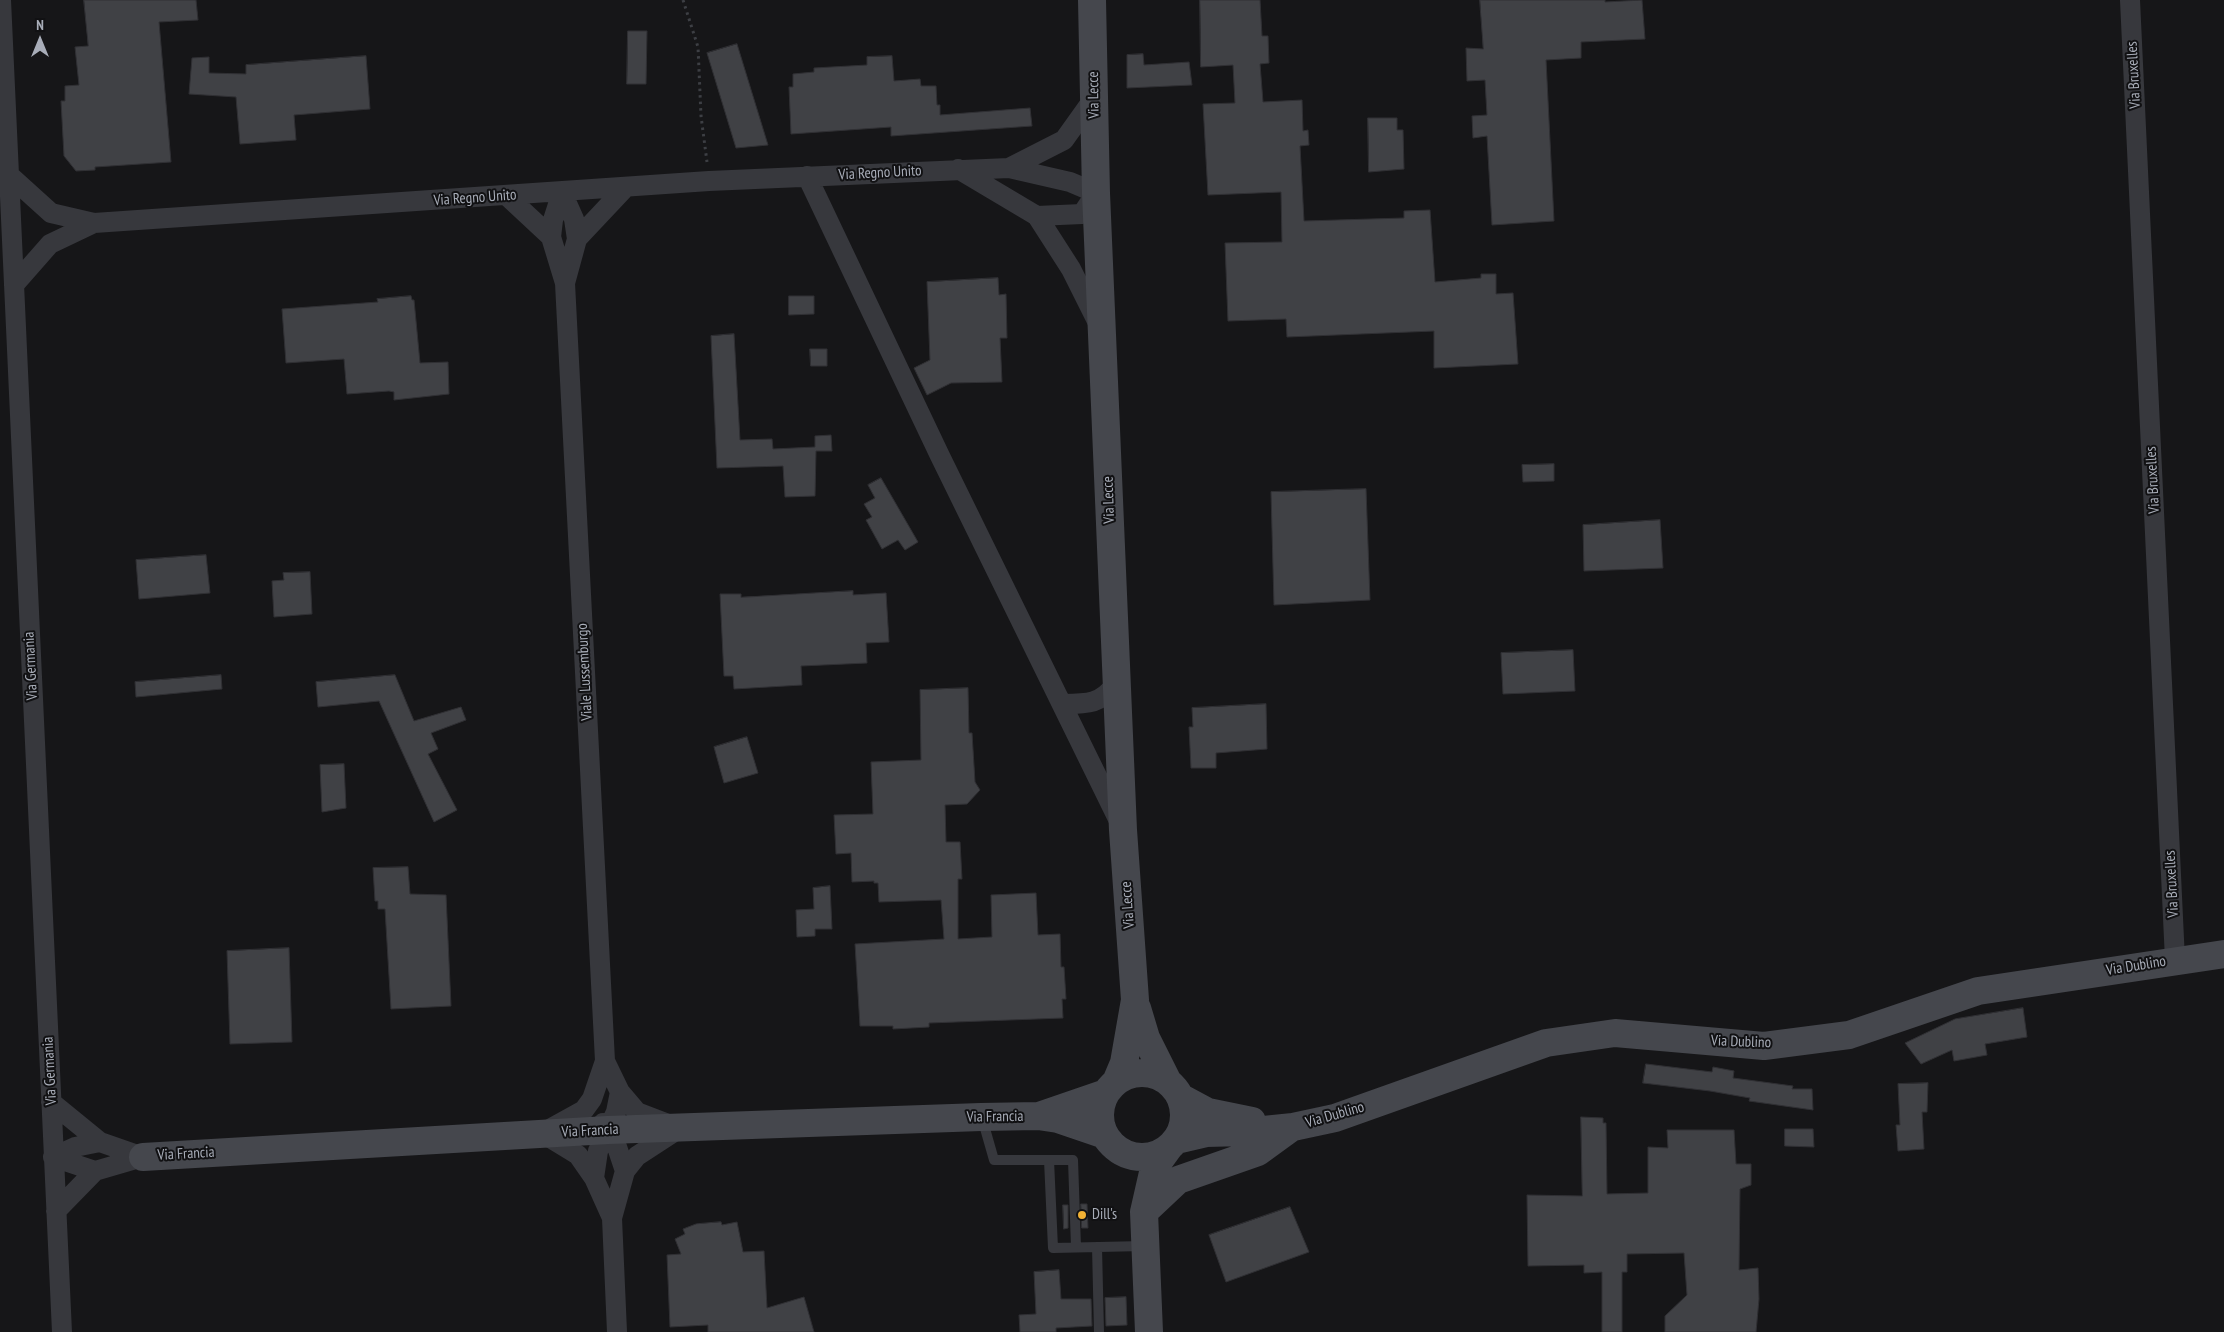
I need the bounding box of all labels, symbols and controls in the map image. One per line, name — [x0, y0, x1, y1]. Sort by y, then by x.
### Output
north arrow — [15, 15, 65, 65]
text: N — [36, 16, 44, 34]
street label: Via Bruxelles — [2123, 41, 2145, 109]
street label: Via Lecce — [1085, 71, 1103, 119]
street label: Via Regno Unito — [838, 162, 922, 184]
street label: Via Regno Unito — [433, 186, 517, 210]
street label: Via Bruxelles — [2142, 446, 2164, 514]
street label: Via Lecce — [1099, 476, 1119, 524]
street label: Viale Lussemburgo — [573, 623, 597, 721]
street label: Via Germania — [20, 631, 42, 701]
street label: Via Bruxelles — [2161, 850, 2183, 918]
street label: Via Lecce — [1117, 881, 1139, 929]
street label: Via Dublino — [2105, 952, 2167, 980]
street label: Via Dublino — [1711, 1032, 1771, 1052]
street label: Via Germania — [39, 1036, 61, 1106]
street label: Via Dublino — [1304, 1098, 1366, 1132]
street label: Via Francia — [966, 1108, 1024, 1126]
street label: Via Francia — [561, 1121, 619, 1141]
street label: Via Francia — [157, 1144, 215, 1164]
place label: Dill's — [1092, 1206, 1117, 1224]
marker: Dill's — [1076, 1209, 1088, 1221]

